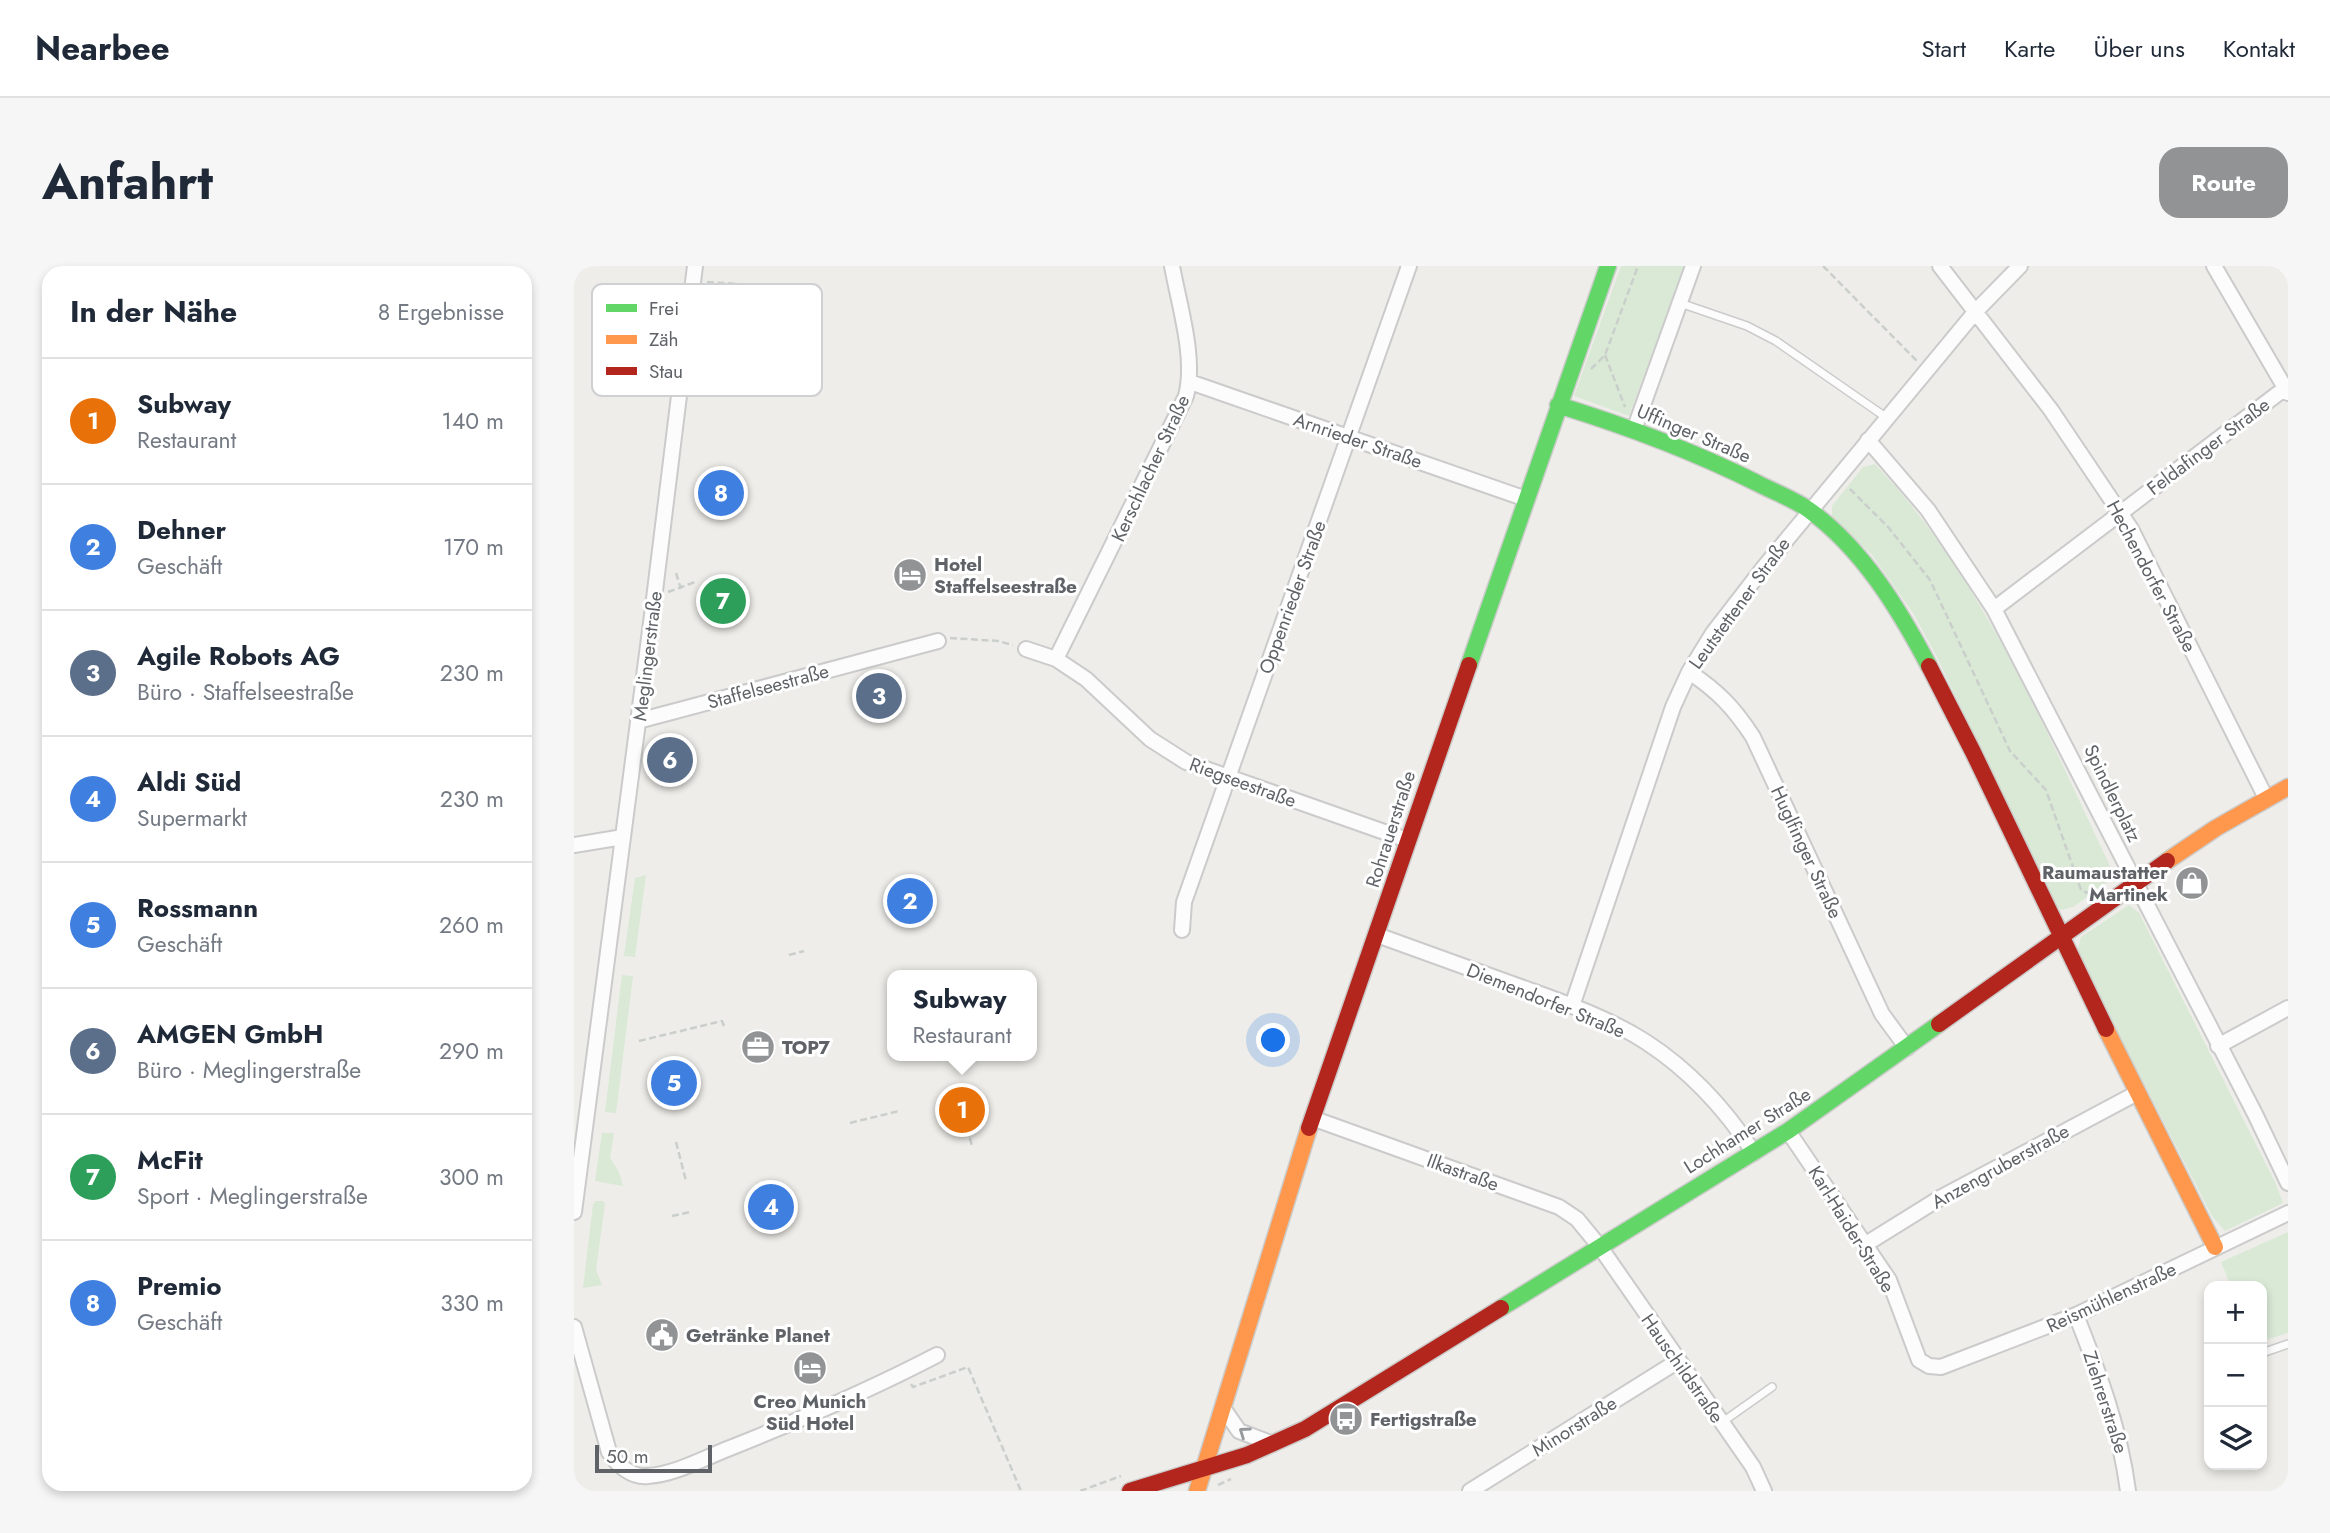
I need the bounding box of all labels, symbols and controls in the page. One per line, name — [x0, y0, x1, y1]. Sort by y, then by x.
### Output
text: Nearbee — [35, 25, 170, 72]
text: Start — [1922, 31, 1966, 66]
text: Karte — [2004, 31, 2055, 66]
text: Über uns — [2093, 31, 2185, 66]
text: Kontakt — [2223, 31, 2295, 66]
text: Anfahrt — [42, 147, 213, 217]
button: Route — [2159, 147, 2288, 218]
legend — [592, 284, 822, 396]
text: In der Nähe — [70, 290, 237, 333]
text: 8 Ergebnisse — [378, 295, 504, 329]
text: Frei — [649, 295, 679, 322]
text: Zäh — [649, 326, 679, 353]
text: Stau — [649, 358, 683, 385]
text: Subway — [137, 385, 231, 423]
street label: Kerschlacher Straße — [1105, 390, 1196, 546]
street label: Feldafinger Straße — [2141, 391, 2275, 502]
street label: Uffinger Straße — [1633, 397, 1755, 470]
text: 1 — [87, 404, 99, 438]
text: 140 m — [442, 404, 504, 438]
street label: Arnrieder Straße — [1290, 406, 1426, 475]
text: Restaurant — [137, 423, 236, 457]
pin: 8 — [698, 467, 744, 519]
street label: Hechendorfer Straße — [2100, 496, 2203, 657]
text: Dehner — [137, 511, 226, 549]
street label: Oppenrieder Straße — [1252, 516, 1333, 678]
text: 2 — [85, 530, 101, 564]
text: 170 m — [443, 530, 504, 564]
street label: Leutstettener Straße — [1682, 532, 1797, 675]
text: Geschäft — [137, 549, 222, 583]
place label: Hotel Staffelseestraße — [934, 551, 1077, 600]
hotel icon: Hotel Staffelseestraße — [891, 556, 929, 594]
pin: 7 — [700, 575, 746, 627]
street label: Meglingerstraße — [626, 589, 669, 723]
text: Agile Robots AG — [137, 637, 340, 675]
text: 3 — [86, 656, 100, 690]
text: 230 m — [440, 656, 504, 690]
street label: Staffelseestraße — [704, 657, 832, 716]
pin: 3 — [856, 670, 902, 722]
text: Büro · Staffelseestraße — [137, 675, 354, 709]
pin: 6 — [647, 734, 693, 786]
street label: Spindlerplatz — [2077, 740, 2148, 847]
street label: Riegseestraße — [1186, 751, 1300, 814]
text: Aldi Süd — [137, 763, 241, 801]
street label: Rohrauerstraße — [1359, 767, 1422, 891]
text: 4 — [85, 782, 101, 816]
text: 230 m — [440, 782, 504, 816]
street label: Huglfinger Straße — [1764, 782, 1849, 923]
text: Supermarkt — [137, 801, 247, 835]
place label: Raumaustatter Martinek — [2042, 859, 2168, 908]
shop icon: Raumaustatter Martinek — [2173, 864, 2211, 902]
pin: 2 — [887, 875, 933, 927]
text: Rossmann — [137, 889, 258, 927]
text: 5 — [86, 908, 100, 942]
text: 260 m — [439, 908, 504, 942]
text: Geschäft — [137, 927, 222, 961]
street label: Diemendorfer Straße — [1463, 956, 1629, 1045]
popup — [887, 970, 1037, 1061]
text: Subway — [912, 980, 1006, 1018]
text: AMGEN GmbH — [137, 1015, 324, 1053]
text: Restaurant — [912, 1018, 1012, 1052]
your location — [1256, 1023, 1290, 1057]
office icon: TOP7 — [739, 1028, 777, 1066]
text: 6 — [85, 1034, 101, 1068]
text: 290 m — [439, 1034, 504, 1068]
place label: TOP7 — [782, 1034, 831, 1061]
text: Büro · Meglingerstraße — [137, 1053, 361, 1087]
pin: 5 — [651, 1057, 697, 1109]
street label: Lochhamer Straße — [1679, 1080, 1816, 1180]
pin: 1 — [939, 1084, 985, 1136]
street label: Anzengruberstraße — [1927, 1117, 2074, 1215]
text: McFit — [137, 1141, 203, 1179]
street label: Ilkastraße — [1423, 1147, 1503, 1198]
text: 7 — [86, 1160, 100, 1194]
text: 300 m — [439, 1160, 504, 1194]
street label: Karl-Haider-Straße — [1802, 1161, 1901, 1298]
text: Sport · Meglingerstraße — [137, 1179, 368, 1213]
pin: 4 — [748, 1181, 794, 1233]
street label: Reismühlenstraße — [2042, 1255, 2181, 1339]
text: Premio — [137, 1267, 222, 1305]
map controls — [2204, 1281, 2267, 1470]
button: + — [2204, 1281, 2267, 1344]
text: 8 — [86, 1286, 100, 1320]
text: 330 m — [440, 1286, 504, 1320]
text: Geschäft — [137, 1305, 222, 1339]
street label: Hauschildstraße — [1635, 1308, 1730, 1429]
public building icon: Getränke Planet — [643, 1316, 681, 1354]
place label: Getränke Planet — [686, 1322, 830, 1349]
button: − — [2204, 1344, 2267, 1407]
street label: Ziehrerstraße — [2076, 1348, 2135, 1457]
hotel icon: Creo Munich Süd Hotel — [791, 1349, 829, 1387]
place label: Creo Munich Süd Hotel — [754, 1388, 866, 1437]
street label: Minorstraße — [1527, 1390, 1622, 1463]
bus stop icon: Fertigstraße — [1327, 1400, 1365, 1438]
place label: Fertigstraße — [1370, 1406, 1477, 1433]
button: layers — [2204, 1407, 2267, 1470]
one-way arrow — [1239, 1427, 1252, 1440]
scale bar — [595, 1442, 712, 1474]
text: 50 m — [606, 1443, 649, 1470]

